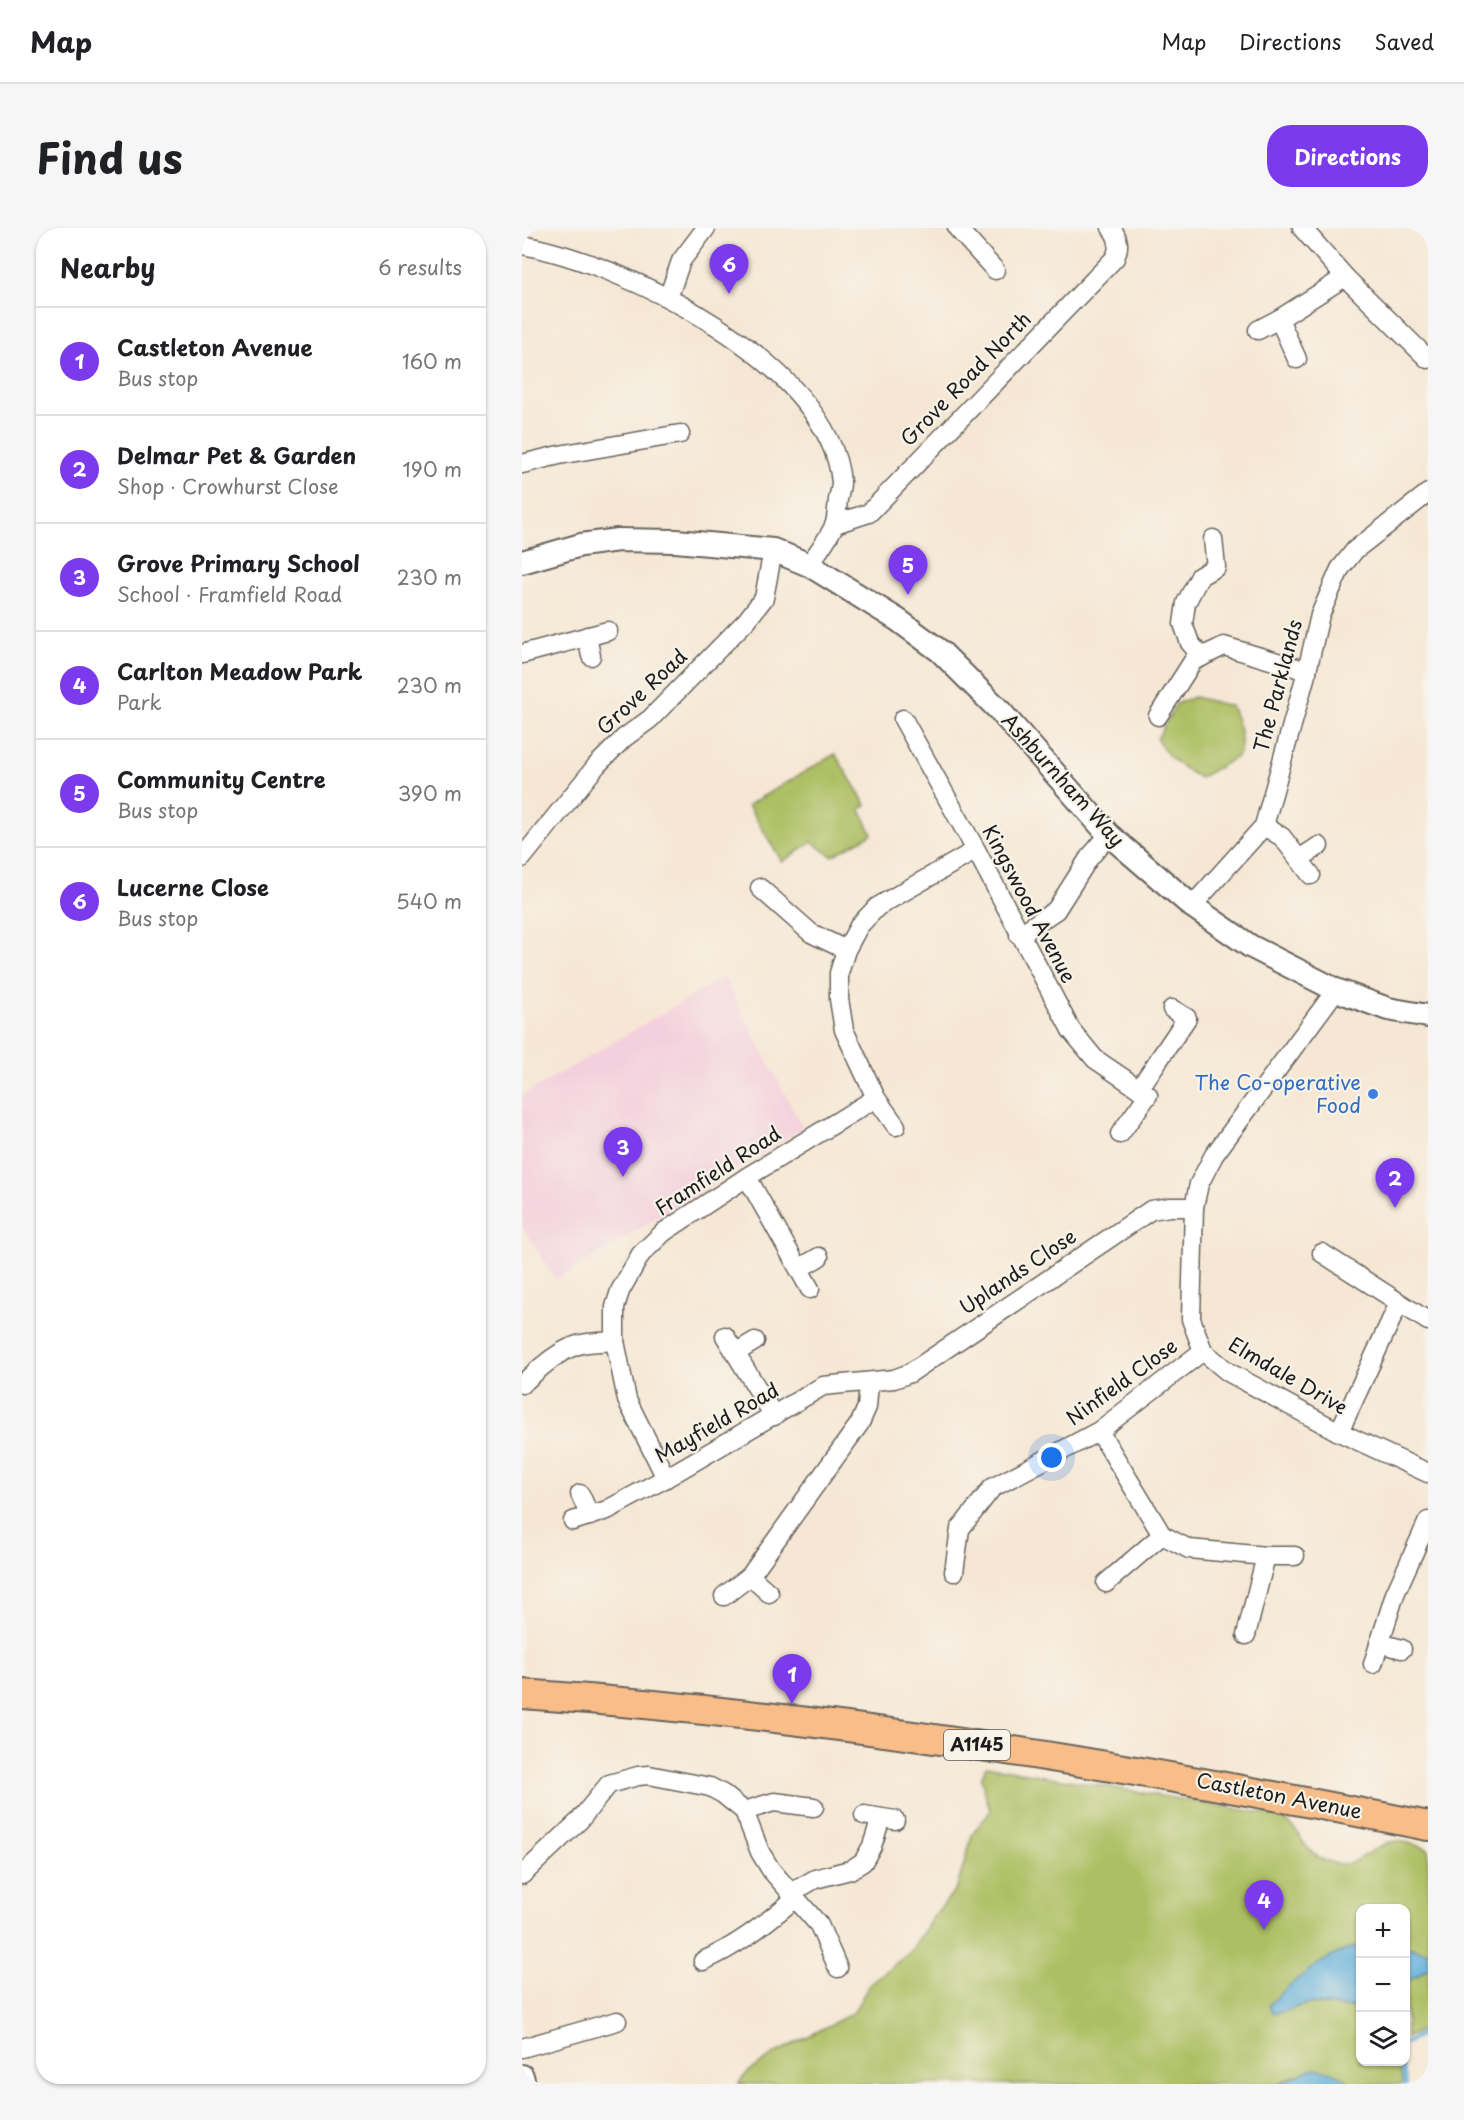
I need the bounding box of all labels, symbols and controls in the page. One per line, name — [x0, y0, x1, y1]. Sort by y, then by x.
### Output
text: Map — [30, 20, 92, 63]
text: Map — [1161, 25, 1206, 57]
text: Directions — [1239, 25, 1341, 57]
text: Saved — [1374, 25, 1434, 57]
text: Find us — [36, 125, 183, 188]
button: Directions — [1267, 125, 1428, 187]
pin: 6 — [710, 244, 748, 294]
text: Nearby — [60, 248, 155, 287]
text: 6 results — [378, 252, 462, 282]
street label: Grove Road North — [893, 304, 1037, 452]
text: Castleton Avenue — [117, 330, 312, 363]
text: 1 — [75, 346, 84, 376]
text: 160 m — [402, 346, 462, 376]
text: Bus stop — [117, 363, 198, 393]
text: Delmar Pet & Garden — [117, 438, 356, 471]
text: 2 — [72, 454, 87, 484]
text: 190 m — [403, 454, 462, 484]
text: Shop · Crowhurst Close — [117, 471, 339, 501]
text: Grove Primary School — [117, 546, 360, 579]
pin: 5 — [888, 546, 928, 595]
text: 3 — [73, 562, 86, 592]
text: 230 m — [397, 562, 462, 592]
text: School · Framfield Road — [117, 579, 342, 609]
street label: The Parklands — [1245, 616, 1309, 755]
street label: Grove Road — [589, 641, 693, 741]
text: Carlton Meadow Park — [117, 654, 363, 687]
text: 4 — [73, 670, 86, 700]
text: 230 m — [397, 670, 462, 700]
text: Park — [117, 687, 162, 717]
street label: Ashburnham Way — [995, 706, 1132, 853]
text: Community Centre — [117, 762, 326, 795]
text: 5 — [73, 778, 86, 808]
text: 390 m — [398, 778, 462, 808]
text: Bus stop — [117, 795, 198, 825]
street label: Kingswood Avenue — [976, 819, 1084, 988]
text: Lucerne Close — [117, 870, 269, 903]
text: 6 — [72, 886, 87, 916]
text: 540 m — [396, 886, 462, 916]
text: Bus stop — [117, 903, 198, 933]
place label: The Co-operative Food — [1194, 1067, 1361, 1120]
marker: The Co-operative Food — [1366, 1087, 1380, 1101]
street label: Framfield Road — [649, 1118, 786, 1222]
pin: 3 — [604, 1128, 642, 1177]
pin: 2 — [1376, 1158, 1414, 1208]
street label: Uplands Close — [953, 1221, 1082, 1321]
street label: Elmdale Drive — [1223, 1329, 1354, 1421]
street label: Ninfield Close — [1060, 1331, 1183, 1432]
street label: Mayfield Road — [649, 1374, 784, 1470]
your location — [1037, 1443, 1066, 1472]
pin: 1 — [772, 1654, 812, 1704]
road number: A1145 — [944, 1730, 1010, 1760]
street label: Castleton Avenue — [1194, 1764, 1365, 1826]
pin: 4 — [1244, 1880, 1284, 1930]
map controls — [1356, 1904, 1410, 2066]
button: + — [1356, 1904, 1410, 1958]
button: − — [1356, 1958, 1410, 2012]
button: layers — [1356, 2012, 1410, 2066]

